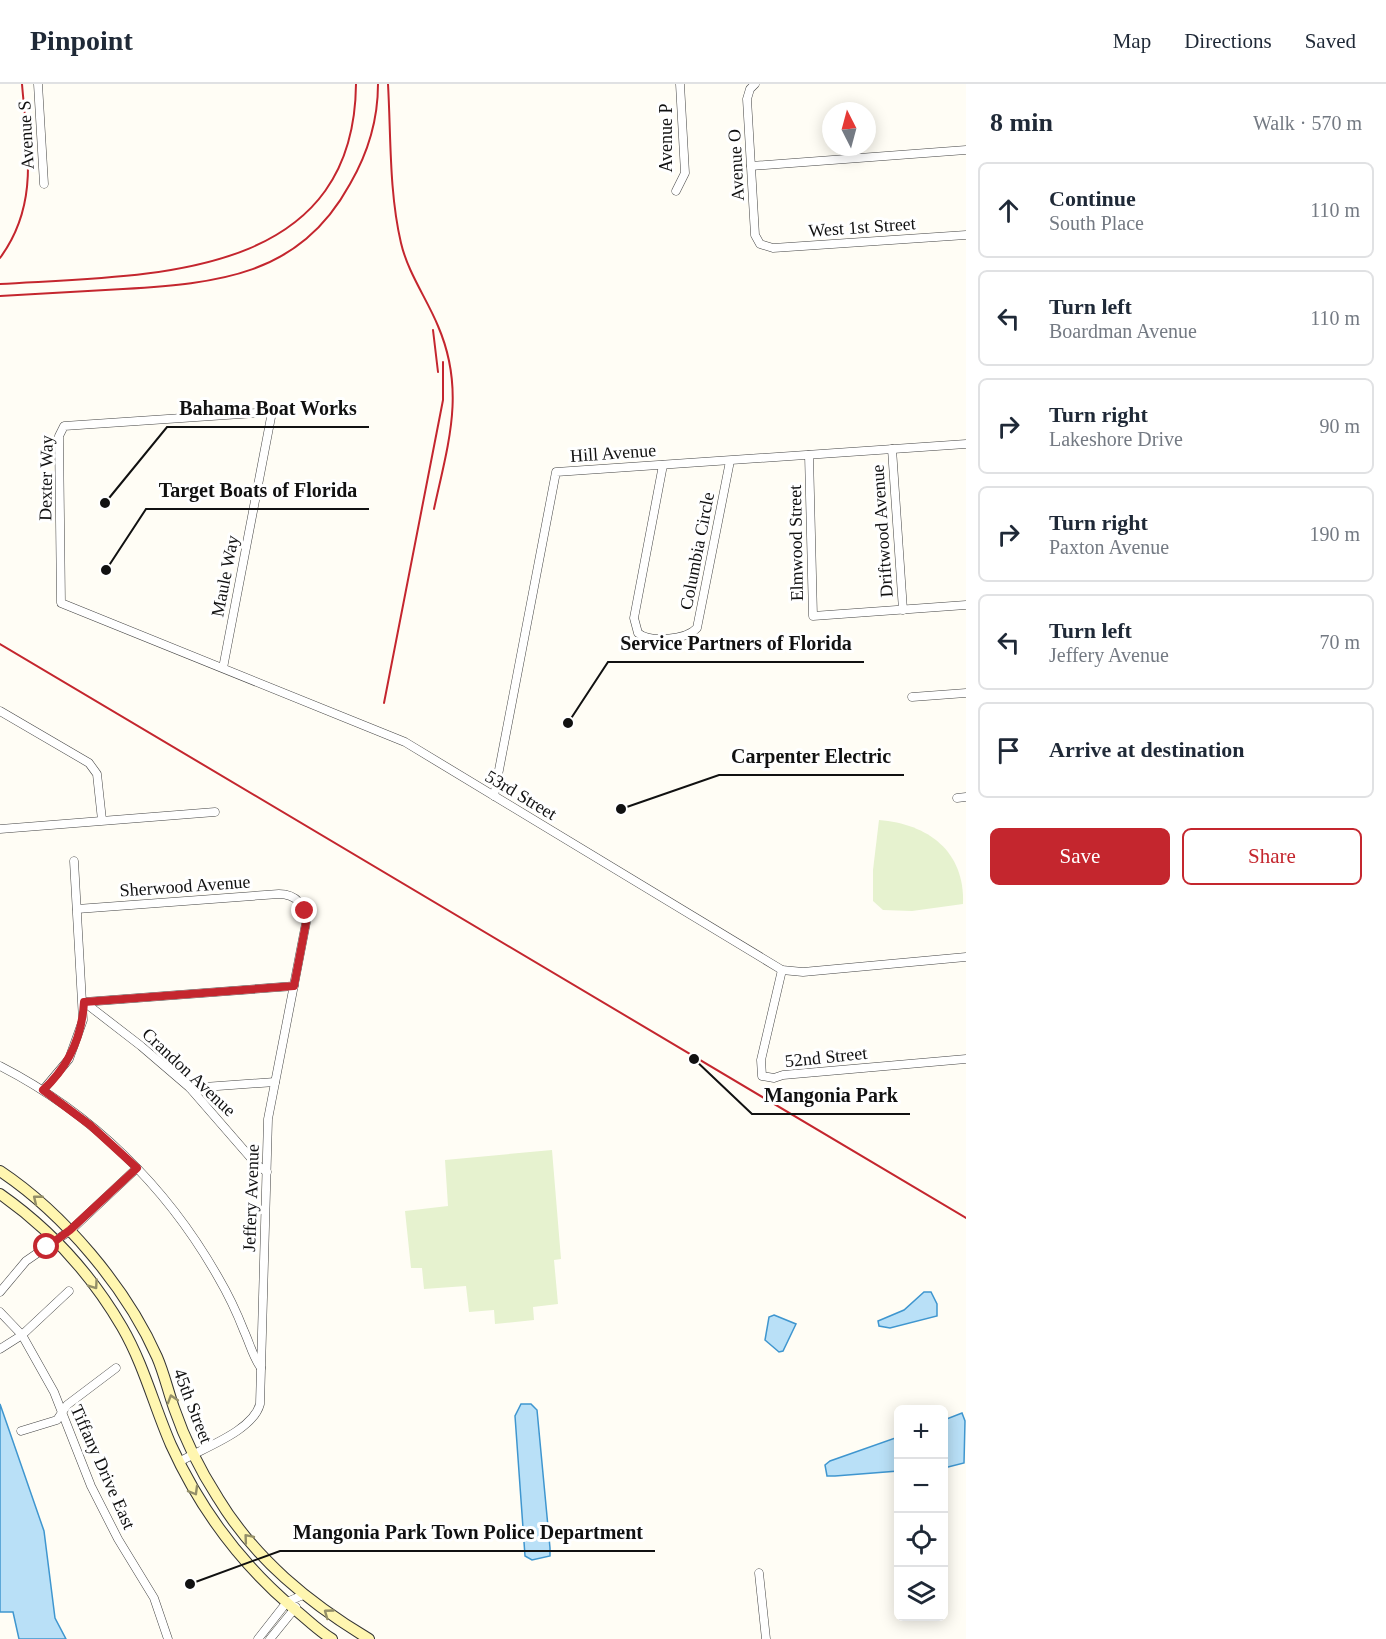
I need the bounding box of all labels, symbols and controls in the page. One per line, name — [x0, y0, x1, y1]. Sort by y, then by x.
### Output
text: Pinpoint — [30, 25, 133, 56]
text: Map — [1113, 29, 1151, 53]
text: Directions — [1184, 29, 1272, 53]
text: Saved — [1305, 29, 1356, 53]
street label: Avenue S — [14, 100, 38, 170]
north arrow — [822, 102, 876, 156]
street label: Avenue P — [656, 103, 676, 173]
text: 8 min — [990, 108, 1053, 137]
text: Walk · 570 m — [1253, 112, 1362, 134]
street label: Avenue O — [724, 128, 748, 202]
text: Continue — [1049, 186, 1136, 211]
icon: ahead — [992, 194, 1025, 227]
text: 110 m — [1310, 199, 1360, 221]
text: South Place — [1049, 212, 1144, 234]
street label: West 1st Street — [808, 213, 916, 241]
text: Turn left — [1049, 294, 1132, 319]
icon: left — [992, 302, 1025, 335]
text: 110 m — [1310, 307, 1360, 329]
text: Boardman Avenue — [1049, 320, 1197, 342]
callout: Bahama Boat Works — [167, 389, 369, 427]
text: Bahama Boat Works — [179, 397, 357, 419]
text: Turn right — [1049, 402, 1148, 427]
icon: right — [992, 410, 1025, 443]
text: 90 m — [1319, 415, 1360, 437]
text: Lakeshore Drive — [1049, 428, 1183, 450]
street label: Dexter Way — [35, 435, 57, 521]
street label: Hill Avenue — [569, 440, 657, 466]
street label: Driftwood Avenue — [867, 464, 897, 598]
callout: Target Boats of Florida — [146, 471, 369, 509]
text: Target Boats of Florida — [159, 479, 357, 502]
street label: Elmwood Street — [785, 485, 807, 601]
street label: Columbia Circle — [676, 490, 718, 612]
text: Turn right — [1049, 510, 1148, 535]
icon: right — [992, 518, 1025, 551]
text: 190 m — [1309, 523, 1360, 545]
street label: Maule Way — [207, 534, 243, 618]
text: Paxton Avenue — [1049, 536, 1169, 558]
text: Turn left — [1049, 618, 1132, 643]
callout: Service Partners of Florida — [608, 624, 864, 662]
icon: left — [992, 626, 1025, 659]
text: 70 m — [1319, 631, 1360, 653]
text: Service Partners of Florida — [620, 632, 852, 654]
text: Jeffery Avenue — [1049, 644, 1169, 666]
icon: arrive — [992, 734, 1025, 767]
callout: Carpenter Electric — [719, 737, 904, 775]
text: Arrive at destination — [1049, 737, 1245, 762]
text: Carpenter Electric — [731, 745, 891, 768]
street label: 53rd Street — [482, 766, 560, 824]
button: Save — [990, 828, 1170, 885]
button: Share — [1182, 828, 1362, 885]
street label: Sherwood Avenue — [119, 871, 251, 901]
route end — [291, 897, 317, 923]
street label: Crandon Avenue — [138, 1024, 240, 1120]
street label: 52nd Street — [784, 1043, 868, 1071]
callout: Mangonia Park — [752, 1076, 910, 1114]
text: Mangonia Park — [764, 1084, 899, 1107]
street label: Jeffery Avenue — [239, 1144, 263, 1252]
one-way arrow — [32, 1196, 43, 1207]
route start — [33, 1233, 59, 1259]
one-way arrow — [87, 1279, 98, 1290]
street label: 45th Street — [170, 1366, 216, 1446]
one-way arrow — [166, 1394, 179, 1405]
street label: Tiffany Drive East — [67, 1402, 139, 1532]
map controls — [894, 1405, 948, 1621]
button: + — [894, 1405, 948, 1459]
button: − — [894, 1459, 948, 1513]
one-way arrow — [187, 1485, 198, 1495]
callout: Mangonia Park Town Police Department — [280, 1513, 655, 1551]
button: locate — [894, 1513, 948, 1567]
text: Mangonia Park Town Police Department — [293, 1521, 643, 1544]
one-way arrow — [244, 1534, 255, 1545]
button: layers — [894, 1567, 948, 1621]
one-way arrow — [323, 1609, 334, 1620]

